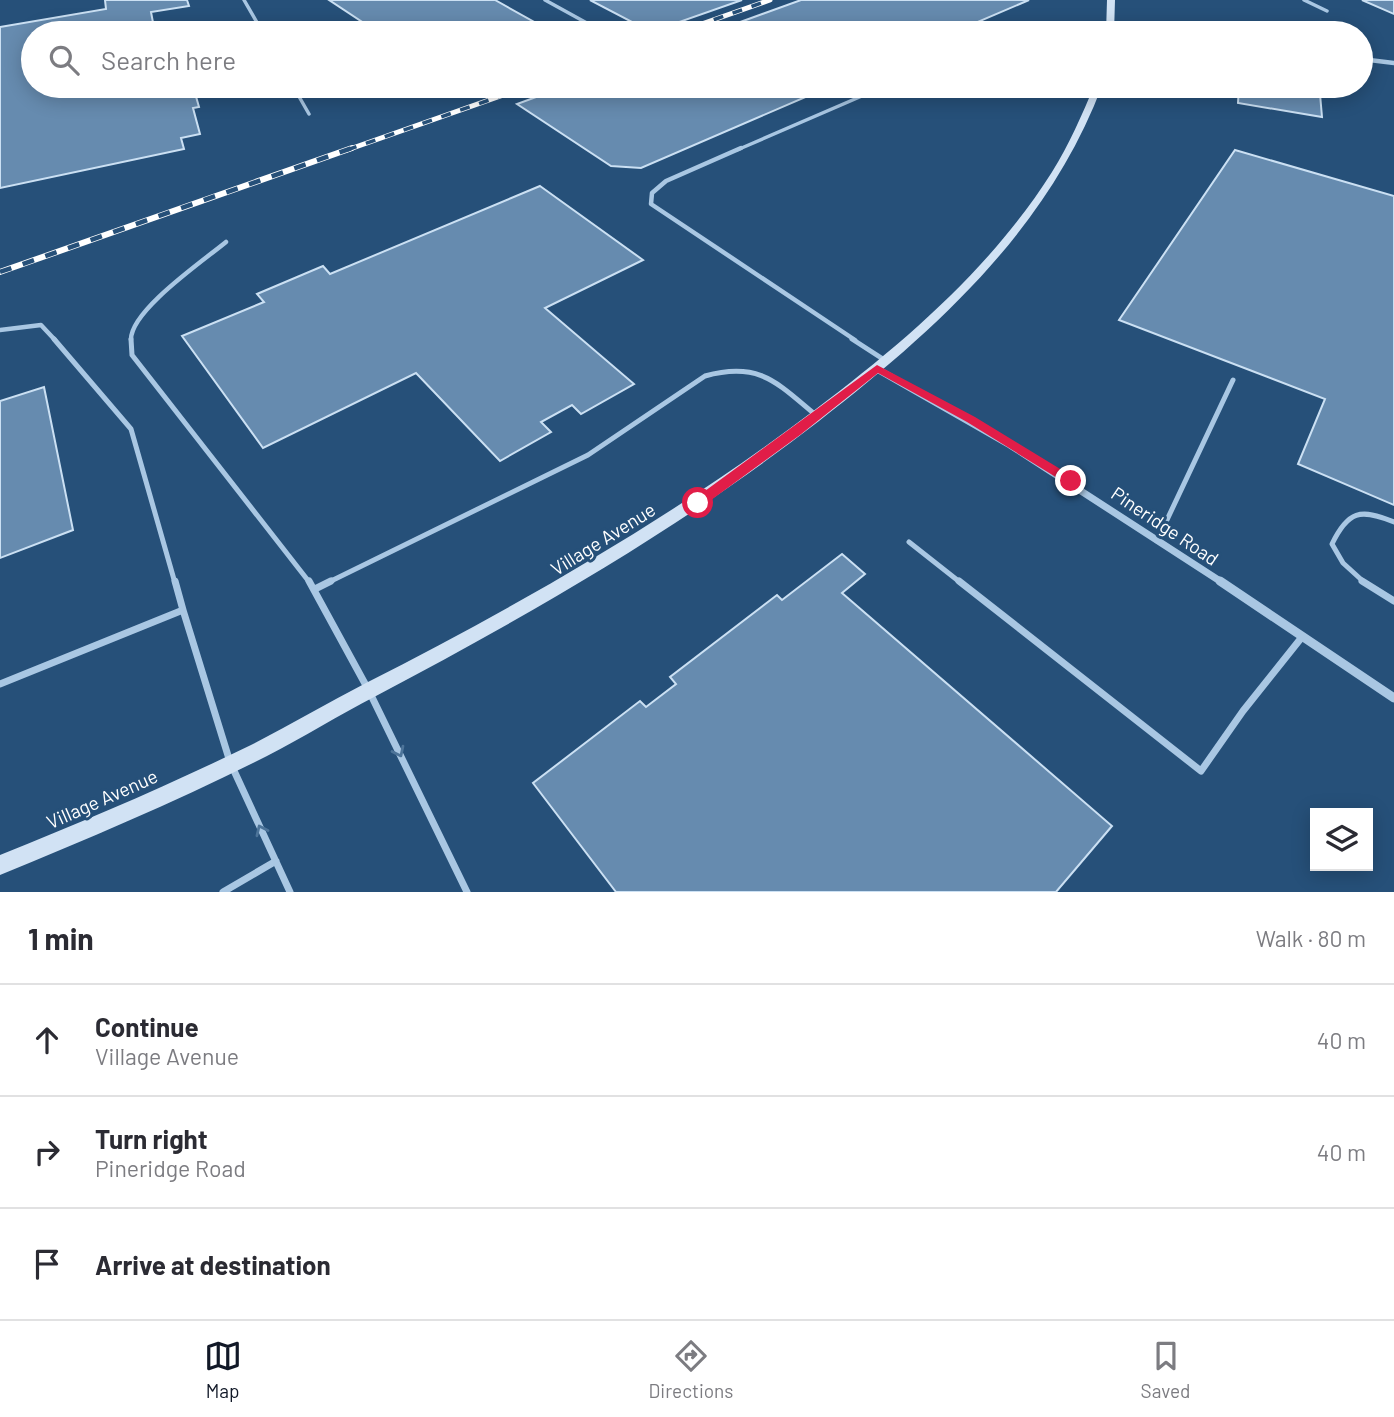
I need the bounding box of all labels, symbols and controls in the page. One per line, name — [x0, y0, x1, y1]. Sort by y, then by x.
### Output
search box — [21, 21, 1373, 98]
icon: search — [45, 41, 83, 79]
text: Search here — [101, 44, 236, 75]
route end — [1055, 465, 1086, 496]
street label: Pineridge Road — [1107, 481, 1223, 570]
route start — [682, 487, 713, 518]
street label: Village Avenue — [546, 497, 659, 580]
one-way arrow — [391, 745, 405, 757]
street label: Village Avenue — [43, 764, 161, 833]
map controls — [1310, 808, 1373, 871]
button: layers — [1310, 808, 1373, 871]
one-way arrow — [255, 825, 269, 837]
text: 1 min — [28, 920, 94, 956]
text: Walk · 80 m — [1256, 924, 1366, 952]
text: Continue — [95, 1011, 199, 1042]
icon: ahead — [28, 1021, 66, 1059]
text: 40 m — [1317, 1026, 1366, 1054]
text: Village Avenue — [95, 1042, 239, 1070]
text: Turn right — [95, 1123, 208, 1154]
icon: right — [28, 1133, 66, 1171]
text: 40 m — [1317, 1138, 1366, 1166]
text: Pineridge Road — [95, 1154, 246, 1182]
icon: arrive — [28, 1245, 66, 1283]
text: Arrive at destination — [95, 1249, 331, 1280]
tab: Map — [204, 1337, 242, 1402]
tab: Directions — [649, 1337, 734, 1402]
tab: Saved — [1141, 1337, 1190, 1402]

